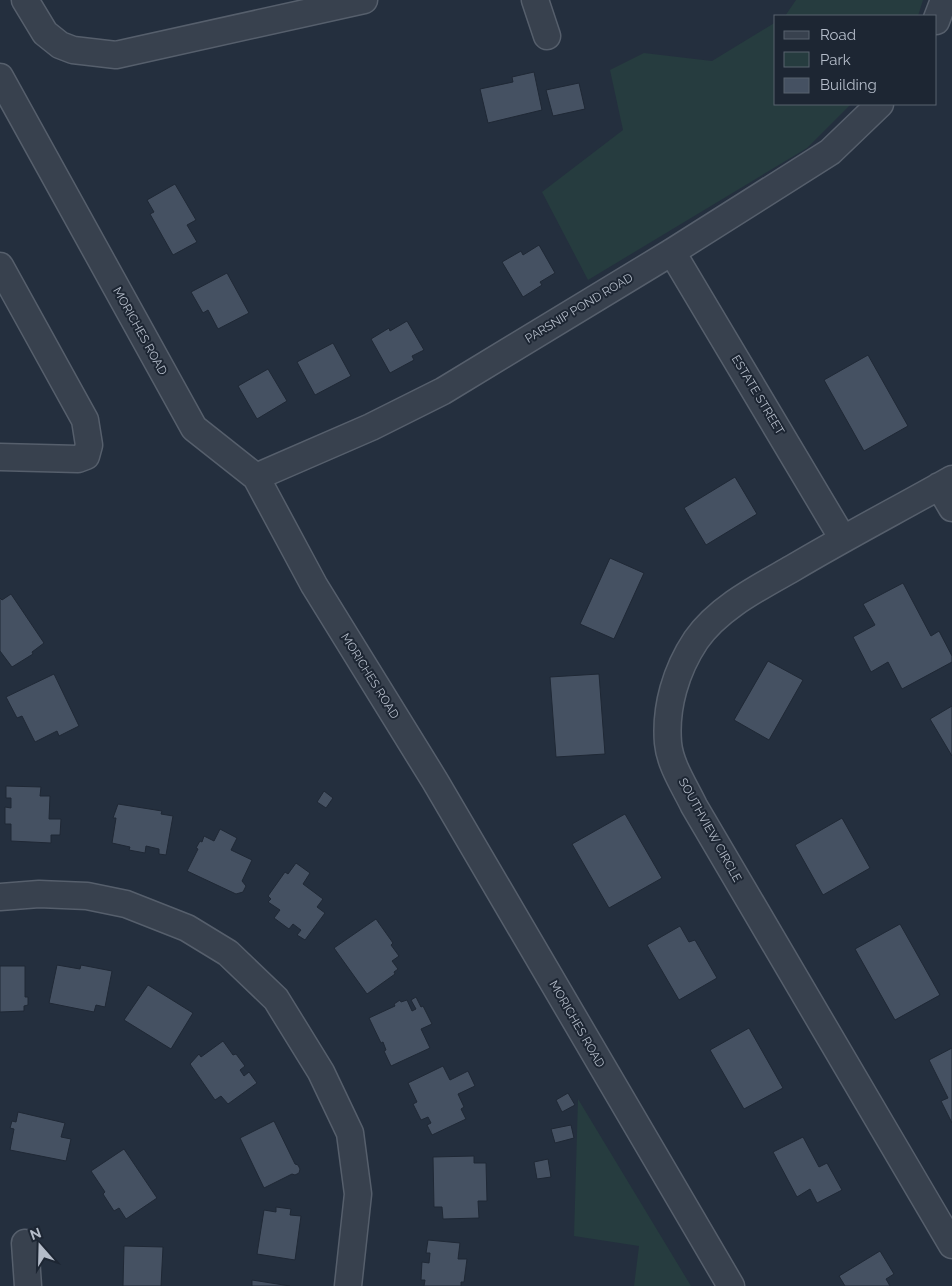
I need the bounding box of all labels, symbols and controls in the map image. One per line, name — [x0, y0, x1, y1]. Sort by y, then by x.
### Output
legend — [774, 15, 937, 105]
text: Road — [820, 26, 856, 44]
text: Park — [820, 51, 851, 69]
text: Building — [820, 76, 877, 94]
street label: PARSNIP POND ROAD — [523, 270, 636, 346]
street label: MORICHES ROAD — [110, 285, 170, 378]
street label: ESTATE STREET — [729, 353, 788, 438]
street label: MORICHES ROAD — [338, 631, 402, 722]
street label: SOUTHVIEW CIRCLE — [676, 776, 744, 884]
street label: MORICHES ROAD — [546, 978, 608, 1070]
north arrow — [15, 1221, 65, 1271]
text: N — [28, 1224, 43, 1243]

